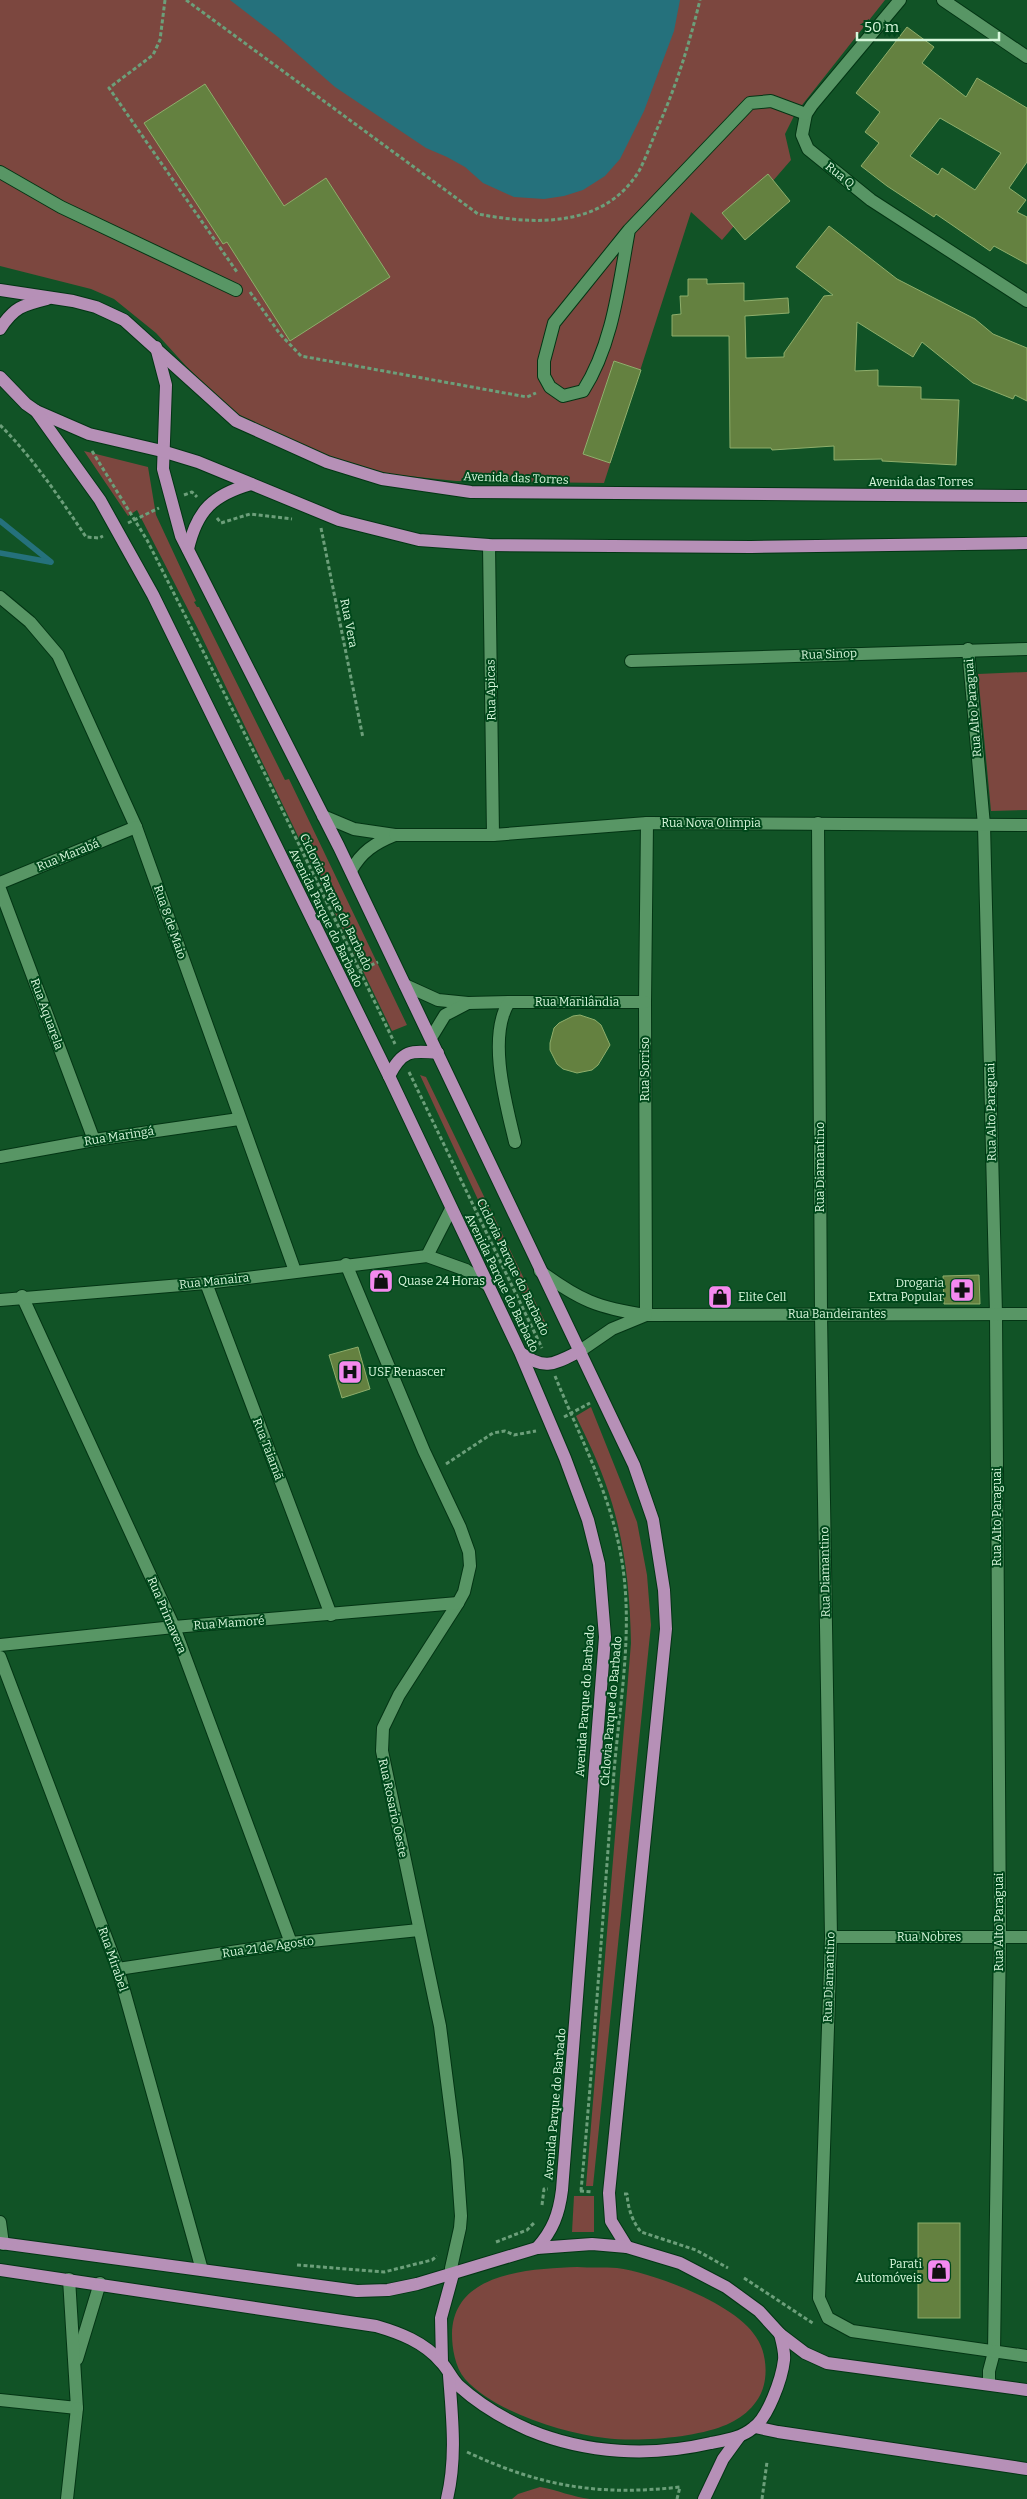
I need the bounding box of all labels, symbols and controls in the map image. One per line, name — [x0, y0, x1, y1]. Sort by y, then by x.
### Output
scale bar — [857, 10, 1000, 42]
text: 50 m — [864, 18, 900, 36]
street label: Rua Q — [823, 159, 858, 191]
street label: Avenida das Torres — [463, 469, 569, 487]
street label: Avenida das Torres — [868, 475, 974, 489]
street label: Rua Vera — [337, 597, 361, 649]
street label: Rua Sinop — [801, 646, 857, 662]
street label: Rua Alto Paraguai — [962, 658, 984, 758]
street label: Rua Apicas — [483, 659, 499, 721]
street label: Rua Nova Olimpia — [661, 816, 761, 830]
street label: Ciclovia Parque do Barbado — [297, 831, 375, 973]
street label: Rua Marabá — [35, 836, 102, 874]
street label: Avenida Parque do Barbado — [286, 846, 366, 990]
street label: Rua 8 de Maio — [151, 883, 189, 961]
street label: Rua Aquarela — [28, 976, 67, 1052]
street label: Rua Marilândia — [535, 995, 620, 1009]
street label: Rua Sorriso — [638, 1037, 652, 1101]
street label: Rua Alto Paraguai — [983, 1062, 999, 1161]
street label: Rua Diamantino — [813, 1122, 827, 1212]
street label: Rua Maringá — [83, 1123, 155, 1148]
street label: Ciclovia Parque do Barbado — [474, 1196, 552, 1338]
street label: Avenida Parque do Barbado — [462, 1211, 542, 1355]
shop icon: Quase 24 Horas — [368, 1268, 394, 1294]
street label: Rua Manaira — [178, 1270, 250, 1292]
place label: Quase 24 Horas — [398, 1274, 485, 1288]
place label: Drogaria Extra Popular — [869, 1276, 945, 1304]
pharmacy icon: Drogaria Extra Popular — [949, 1277, 975, 1303]
shop icon: Elite Cell — [707, 1284, 733, 1310]
place label: Elite Cell — [738, 1290, 787, 1304]
street label: Rua Bandeirantes — [788, 1307, 887, 1321]
hospital icon: USF Renascer — [337, 1359, 363, 1385]
place label: USF Renascer — [368, 1365, 446, 1379]
street label: Rua Taiamã — [250, 1416, 286, 1482]
street label: Rua Alto Paraguai — [990, 1467, 1004, 1566]
street label: Rua Diamantino — [817, 1527, 833, 1617]
street label: Rua Primavera — [145, 1575, 190, 1656]
street label: Rua Mamoré — [193, 1614, 265, 1632]
street label: Avenida Parque do Barbado — [573, 1624, 597, 1778]
street label: Ciclovia Parque do Barbado — [597, 1635, 625, 1787]
street label: Rua Rosario Oeste — [376, 1757, 410, 1859]
street label: Rua Alto Paraguai — [992, 1872, 1006, 1971]
street label: Rua Mirabel — [96, 1925, 131, 1993]
street label: Rua Nobres — [897, 1930, 962, 1944]
street label: Rua Diamantino — [820, 1931, 838, 2022]
street label: Rua 21 de Agosto — [221, 1934, 315, 1960]
street label: Avenida Parque do Barbado — [541, 2027, 569, 2181]
place label: Parati Automóveis — [855, 2257, 922, 2285]
shop icon: Parati Automóveis — [926, 2258, 952, 2284]

